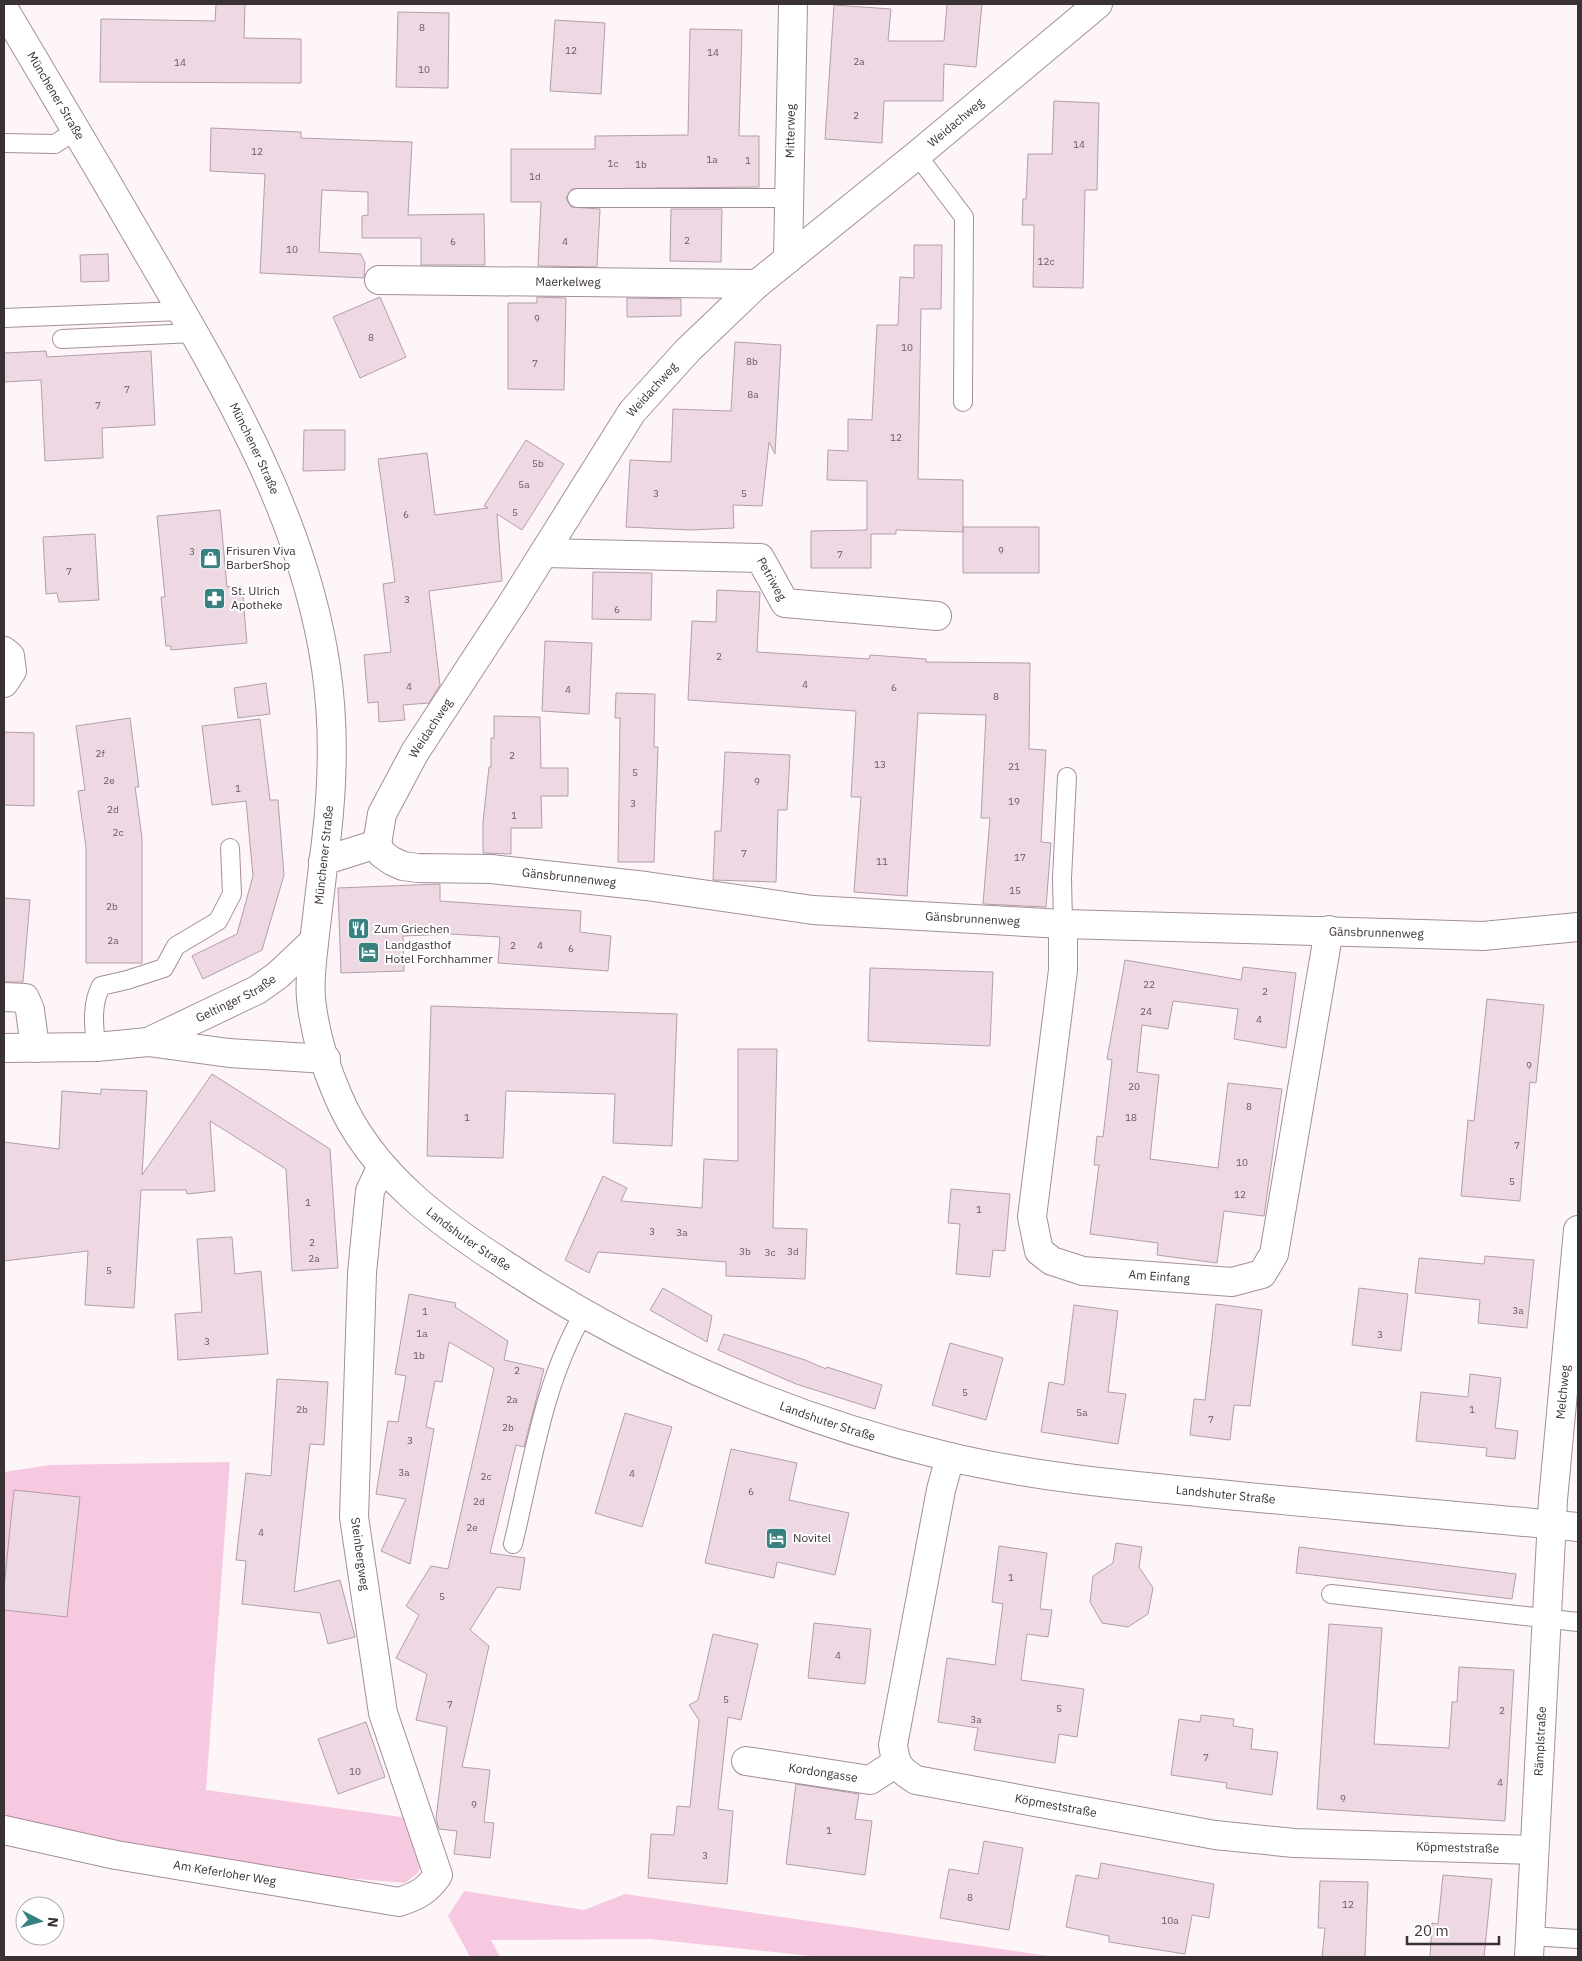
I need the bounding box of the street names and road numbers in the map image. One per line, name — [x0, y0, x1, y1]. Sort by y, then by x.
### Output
street label: Münchener Straße — [24, 49, 88, 143]
street label: Weidachweg — [924, 94, 987, 150]
street label: Mitterweg — [782, 103, 798, 158]
street label: Maerkelweg — [535, 274, 601, 289]
street label: Weidachweg — [623, 359, 681, 420]
street label: Münchener Straße — [226, 400, 283, 497]
street label: Petriweg — [754, 554, 790, 604]
street label: Weidachweg — [405, 695, 455, 760]
street label: Münchener Straße — [311, 804, 336, 905]
street label: Gänsbrunnenweg — [521, 864, 618, 890]
street label: Gänsbrunnenweg — [925, 908, 1021, 929]
street label: Gänsbrunnenweg — [1329, 923, 1424, 941]
street label: Geltinger Straße — [193, 971, 279, 1025]
street label: Landshuter Straße — [424, 1204, 514, 1274]
street label: Am Einfang — [1128, 1266, 1191, 1286]
street label: Melchweg — [1553, 1364, 1573, 1420]
street label: Landshuter Straße — [778, 1398, 878, 1444]
street label: Landshuter Straße — [1175, 1482, 1277, 1507]
street label: Steinbergweg — [348, 1516, 373, 1592]
street label: Rämplstraße — [1531, 1706, 1549, 1776]
street label: Kordongasse — [787, 1760, 859, 1785]
street label: Köpmeststraße — [1014, 1790, 1098, 1820]
street label: Köpmeststraße — [1416, 1839, 1500, 1856]
street label: Am Keferloher Weg — [172, 1857, 278, 1889]

